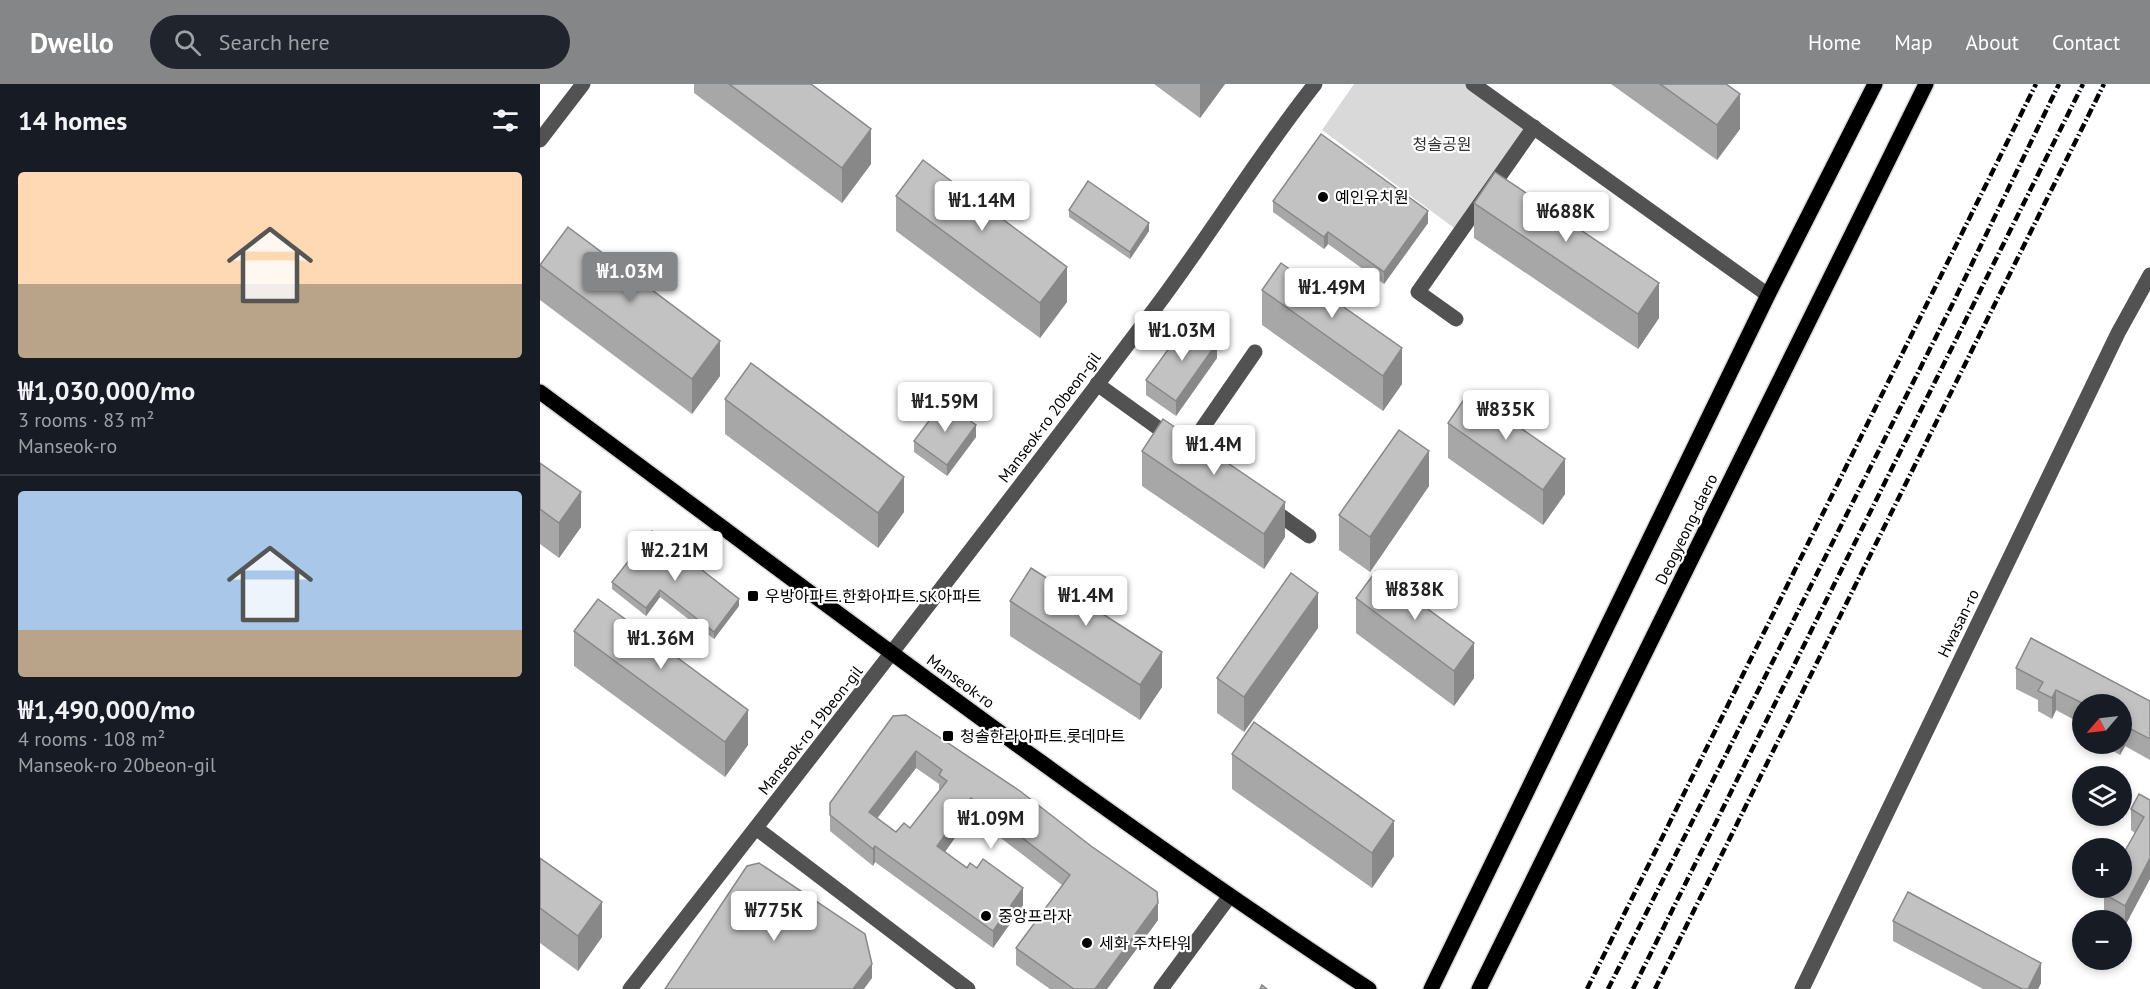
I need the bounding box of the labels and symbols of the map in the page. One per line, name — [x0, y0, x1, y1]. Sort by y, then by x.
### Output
park label: 청솔공원 — [1413, 134, 1471, 154]
pin: ₩1.14M — [933, 181, 1031, 232]
place label: 예인유치원 — [1335, 187, 1409, 207]
marker: 예인유치원 — [1316, 190, 1330, 204]
pin: ₩688K — [1524, 192, 1608, 243]
pin: ₩1.03M — [581, 252, 679, 303]
pin: ₩1.49M — [1283, 268, 1381, 319]
pin: ₩1.03M — [1133, 311, 1231, 362]
street label: Manseok-ro 20beon-gil — [993, 348, 1105, 486]
pin: ₩1.59M — [896, 382, 994, 433]
pin: ₩835K — [1464, 390, 1548, 441]
pin: ₩1.4M — [1172, 425, 1256, 476]
street label: Deogyeong-daero — [1650, 470, 1722, 588]
pin: ₩2.21M — [626, 531, 724, 582]
pin: ₩838K — [1373, 570, 1457, 621]
pin: ₩1.4M — [1044, 576, 1128, 627]
place label: 우방아파트.한화아파트.SK아파트 — [765, 586, 981, 606]
street label: Hwasan-ro — [1933, 586, 1983, 660]
marker: 우방아파트.한화아파트.SK아파트 — [746, 589, 760, 603]
pin: ₩1.36M — [612, 619, 710, 670]
street label: Manseok-ro — [923, 650, 999, 712]
street label: Manseok-ro 19beon-gil — [753, 661, 867, 799]
north arrow — [2072, 694, 2132, 754]
place label: 청솔한라아파트.롯데마트 — [960, 726, 1125, 746]
marker: 청솔한라아파트.롯데마트 — [941, 729, 955, 743]
pin: ₩1.09M — [942, 799, 1040, 850]
pin: ₩775K — [732, 891, 816, 942]
place label: 중앙프라자 — [998, 906, 1072, 926]
marker: 중앙프라자 — [979, 909, 993, 923]
place label: 세화 주차타워 — [1099, 933, 1192, 953]
marker: 세화 주차타워 — [1080, 936, 1094, 950]

